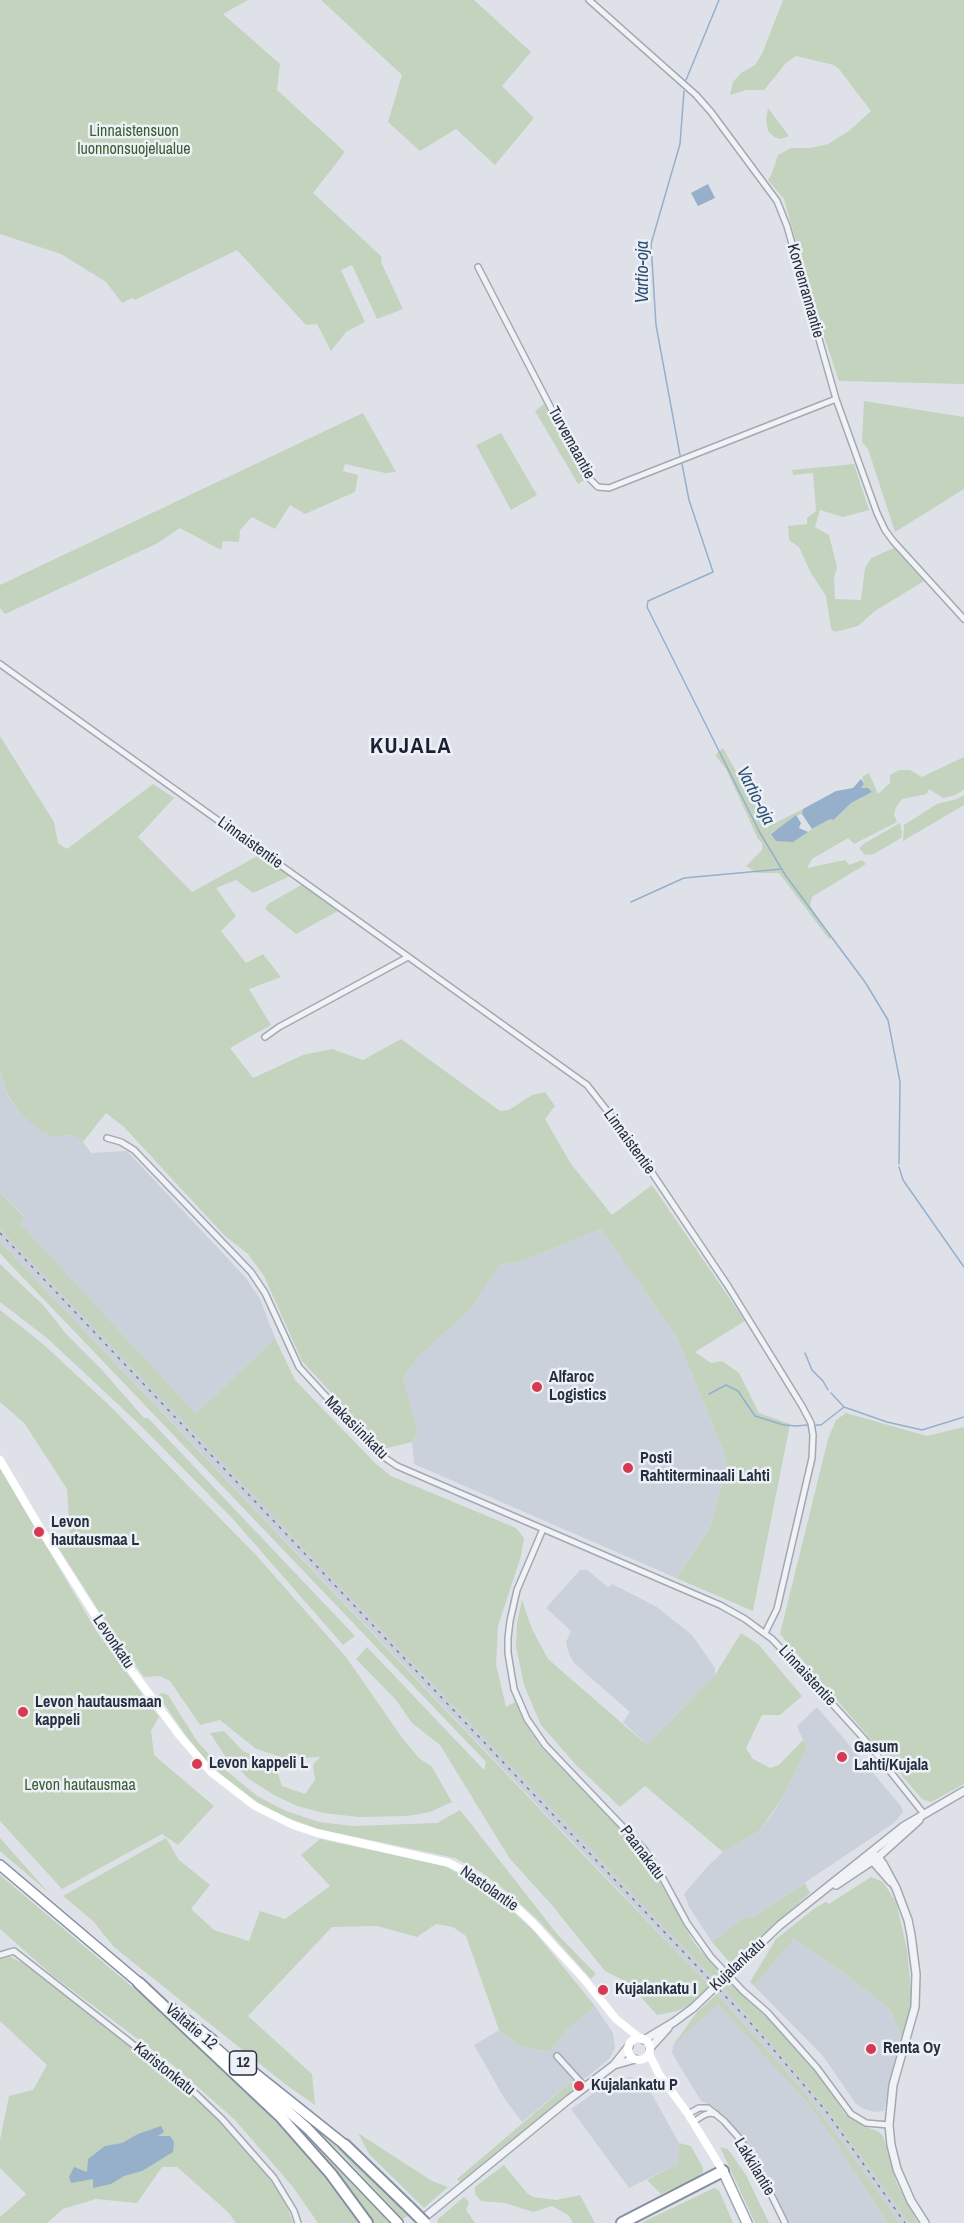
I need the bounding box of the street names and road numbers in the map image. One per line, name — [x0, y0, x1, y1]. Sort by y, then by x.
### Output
street label: Korvenrannantie — [782, 242, 828, 340]
street label: Turvemaantie — [543, 403, 599, 483]
street label: Linnaistentie — [214, 813, 286, 873]
street label: Linnaistentie — [599, 1106, 659, 1178]
street label: Makasiinikatu — [320, 1392, 392, 1464]
street label: Levonkatu — [88, 1612, 138, 1672]
street label: Linnaistentie — [774, 1642, 840, 1710]
street label: Paanakatu — [615, 1822, 669, 1884]
street label: Nastolantie — [456, 1862, 522, 1916]
street label: Kujalankatu — [706, 1935, 770, 1995]
street label: Valtatie 12 — [161, 2000, 221, 2054]
street label: Karistonkatu — [129, 2038, 199, 2100]
road number: 12 — [230, 2051, 256, 2075]
street label: Lakkilantie — [729, 2135, 779, 2199]

